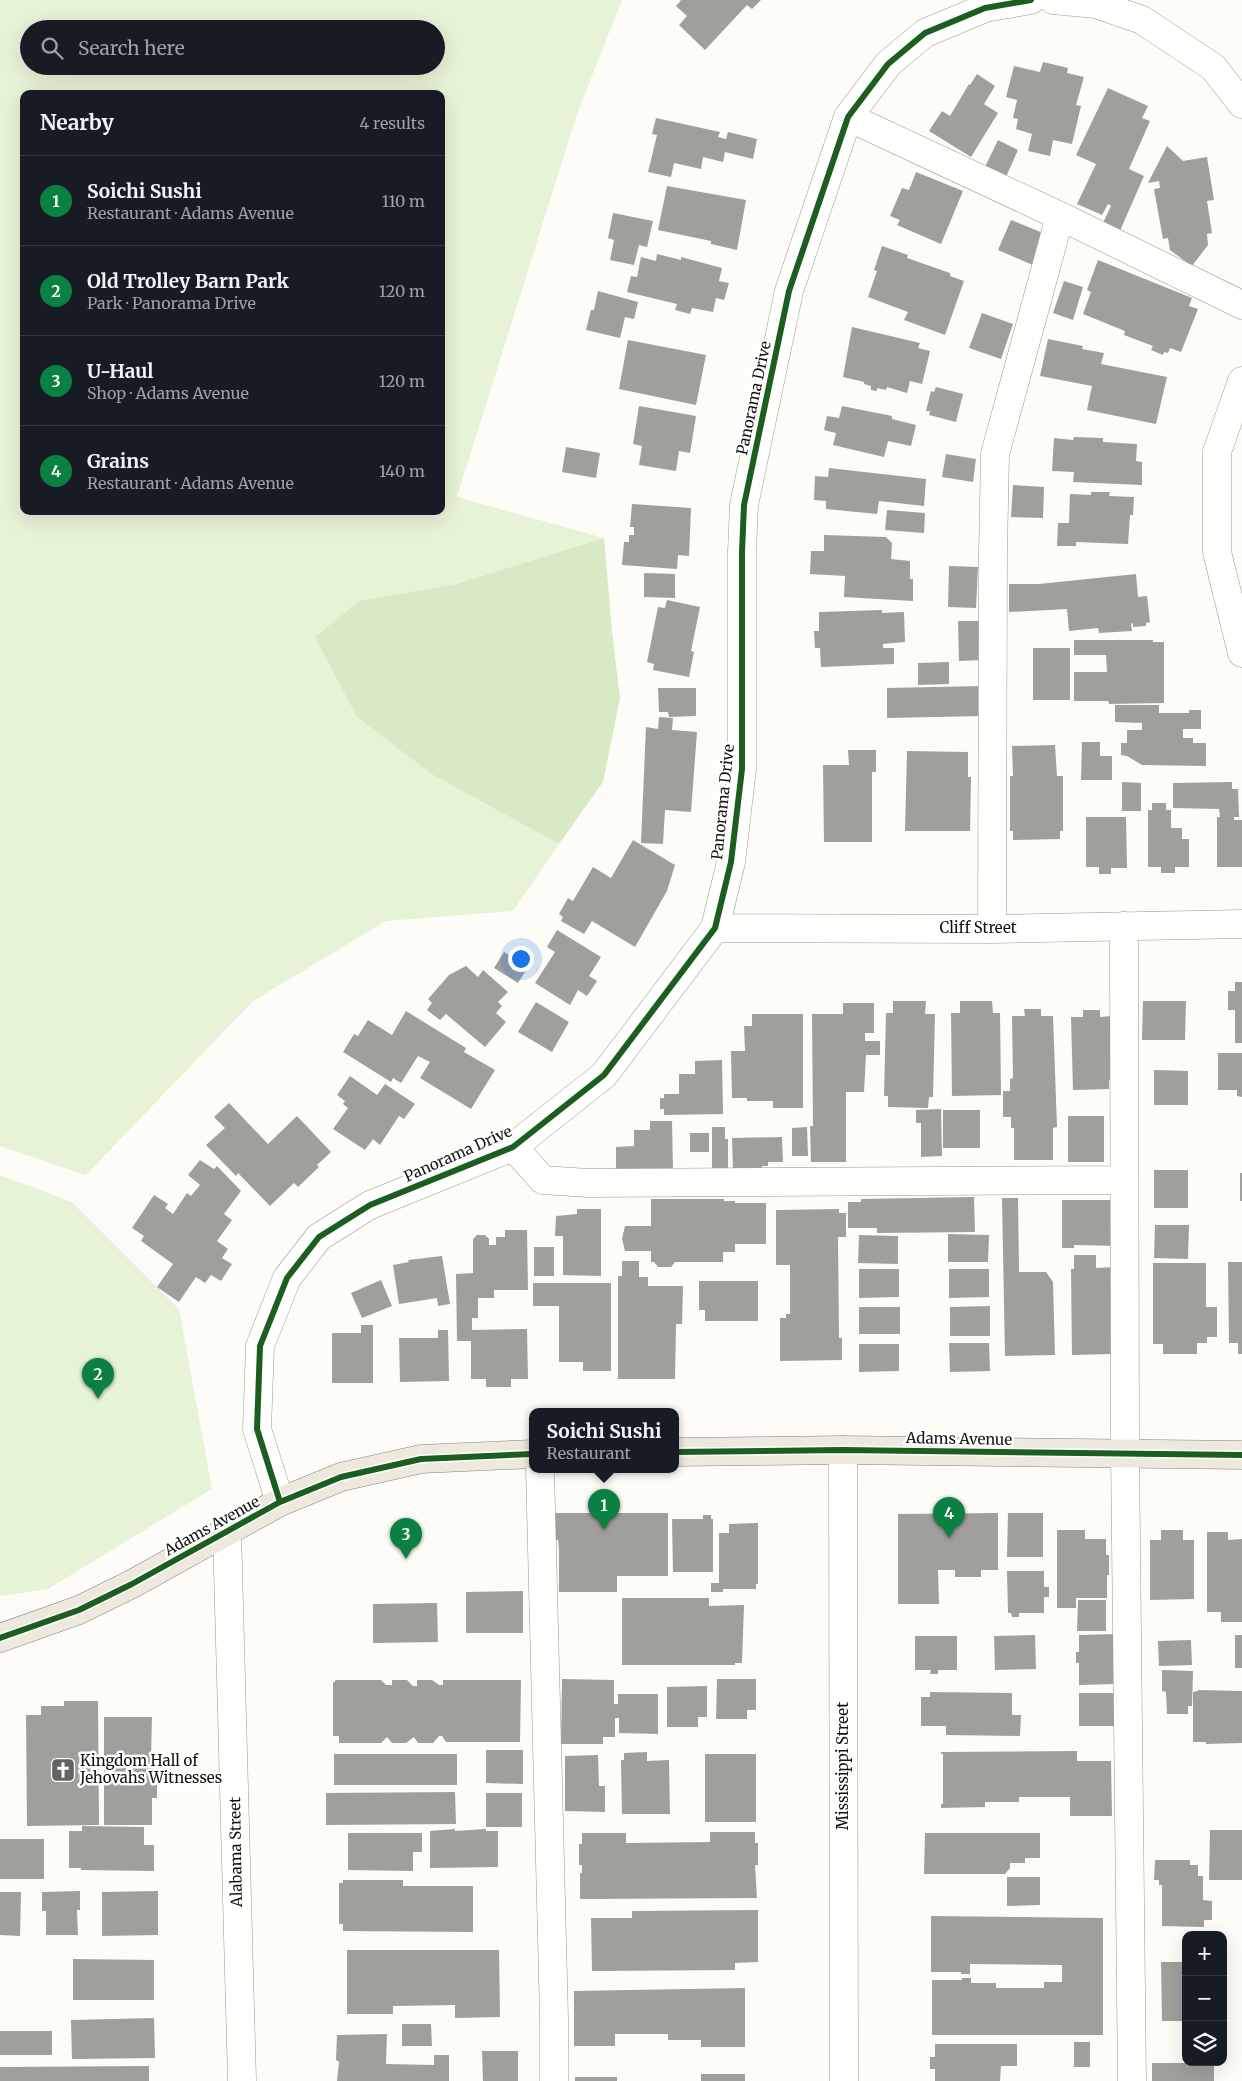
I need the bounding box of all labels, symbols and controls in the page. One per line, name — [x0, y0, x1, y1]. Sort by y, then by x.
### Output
search box — [20, 20, 445, 75]
icon: search — [38, 34, 66, 62]
text: Search here — [78, 36, 185, 60]
text: Nearby — [40, 109, 114, 136]
text: 4 results — [359, 113, 425, 133]
text: Soichi Sushi — [87, 179, 202, 203]
text: 1 — [52, 191, 60, 211]
text: 110 m — [382, 191, 425, 211]
text: Restaurant · Adams Avenue — [87, 203, 294, 223]
text: Old Trolley Barn Park — [87, 269, 289, 293]
text: 2 — [51, 281, 61, 301]
text: 120 m — [379, 281, 425, 301]
text: Park · Panorama Drive — [87, 293, 256, 313]
street label: Panorama Drive — [732, 339, 775, 457]
text: U-Haul — [87, 359, 153, 383]
text: 3 — [51, 371, 61, 391]
text: 120 m — [379, 371, 425, 391]
text: Shop · Adams Avenue — [87, 383, 249, 403]
text: Grains — [87, 449, 149, 473]
text: 4 — [51, 461, 61, 481]
text: 140 m — [379, 461, 425, 481]
text: Restaurant · Adams Avenue — [87, 473, 294, 493]
street label: Panorama Drive — [707, 743, 738, 861]
street label: Cliff Street — [939, 918, 1017, 937]
your location — [508, 946, 534, 972]
street label: Panorama Drive — [401, 1121, 515, 1186]
pin: 2 — [82, 1358, 114, 1399]
popup — [529, 1408, 679, 1473]
text: Soichi Sushi — [547, 1419, 661, 1443]
street label: Adams Avenue — [905, 1428, 1012, 1449]
text: Restaurant — [547, 1443, 631, 1463]
pin: 1 — [588, 1489, 620, 1530]
street label: Adams Avenue — [160, 1491, 263, 1560]
pin: 4 — [933, 1497, 965, 1538]
pin: 3 — [390, 1518, 422, 1559]
street label: Mississippi Street — [833, 1702, 852, 1830]
place label: Kingdom Hall of Jehovahs Witnesses — [79, 1751, 222, 1787]
church icon: Kingdom Hall of Jehovahs Witnesses — [50, 1757, 76, 1783]
street label: Alabama Street — [225, 1797, 246, 1908]
map controls — [1182, 1931, 1227, 2066]
button: + — [1182, 1931, 1227, 1976]
button: − — [1182, 1976, 1227, 2021]
button: layers — [1182, 2021, 1227, 2066]

